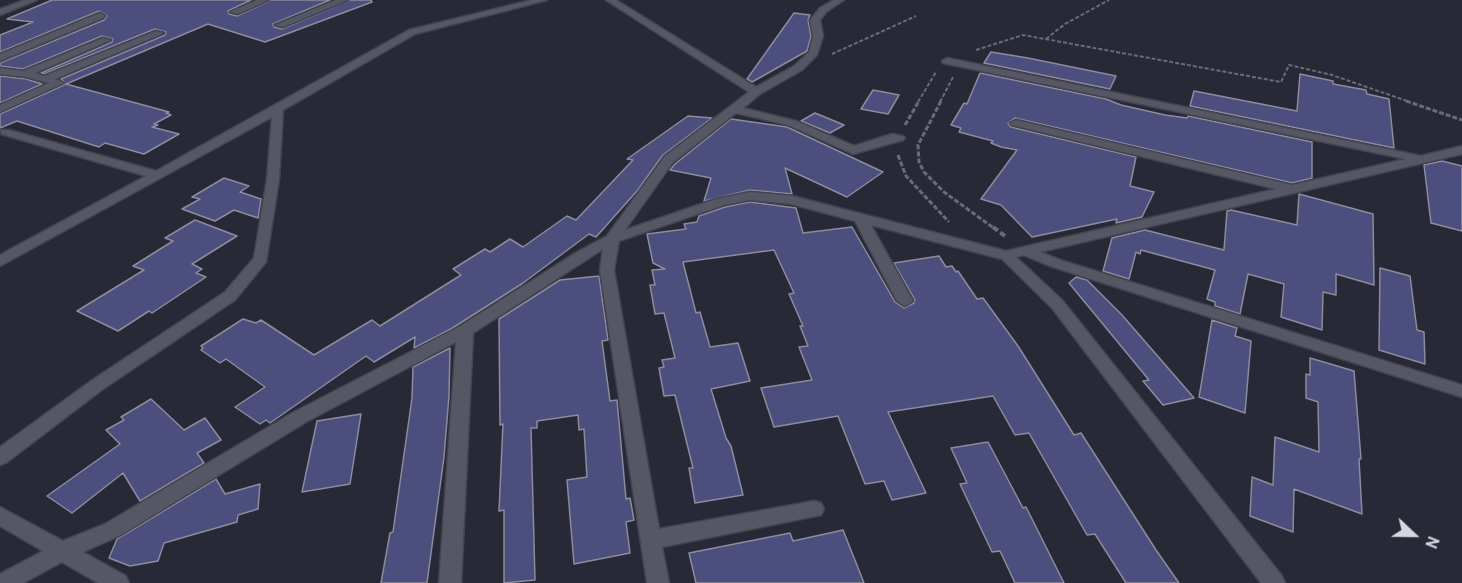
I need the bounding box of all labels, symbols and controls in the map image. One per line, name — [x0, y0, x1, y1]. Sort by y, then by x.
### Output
north arrow — [1384, 505, 1444, 565]
text: N — [1419, 533, 1442, 551]

